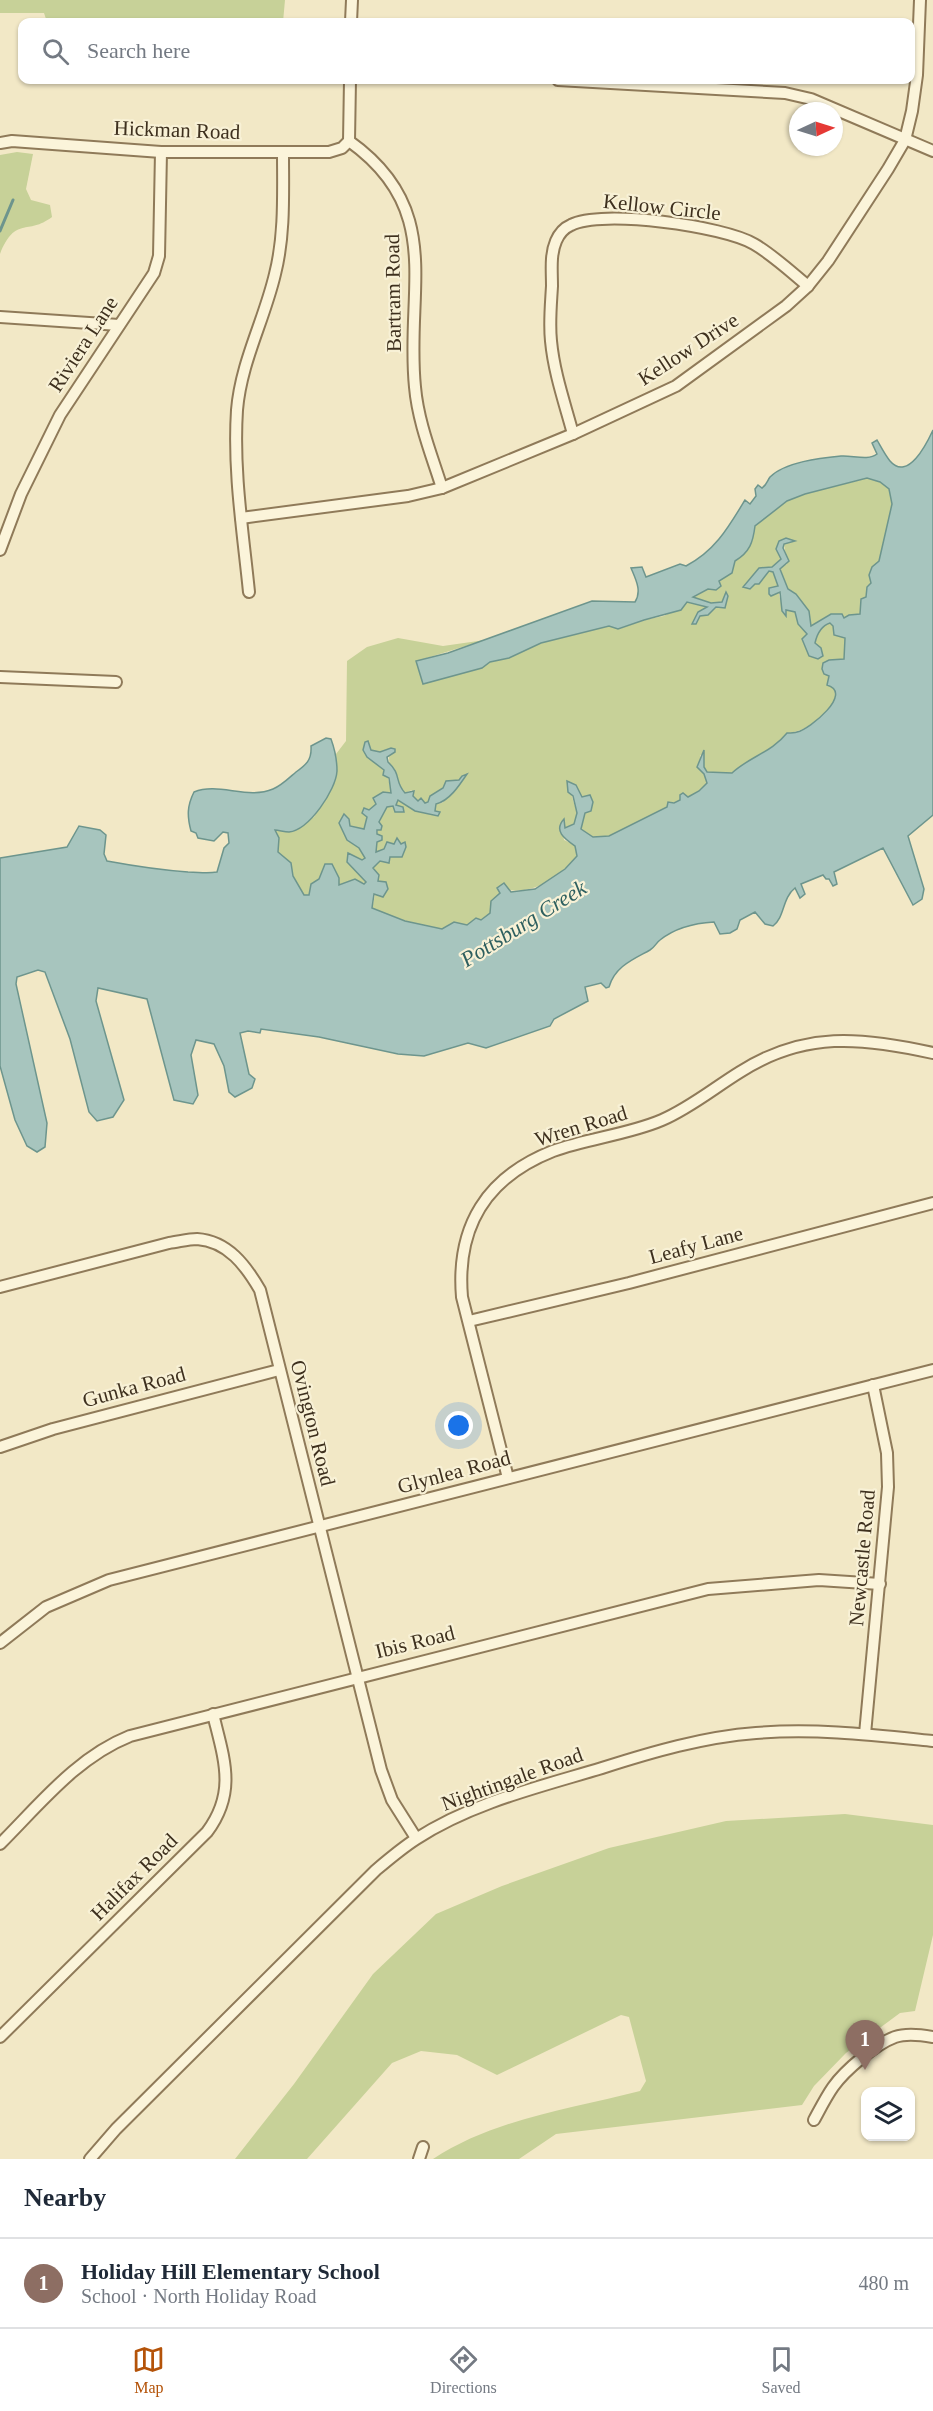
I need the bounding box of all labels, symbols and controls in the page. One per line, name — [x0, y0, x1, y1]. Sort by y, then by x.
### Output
search box — [18, 18, 915, 84]
icon: search — [39, 35, 72, 68]
text: Search here — [87, 38, 190, 63]
north arrow — [789, 102, 843, 156]
street label: Hickman Road — [113, 116, 241, 144]
street label: Kellow Circle — [602, 189, 722, 225]
street label: Bartram Road — [380, 233, 406, 352]
street label: Riviera Lane — [43, 292, 123, 396]
street label: Kellow Drive — [633, 308, 743, 390]
water label: Pottsburg Creek — [455, 874, 592, 972]
street label: Wren Road — [532, 1100, 631, 1151]
street label: Leafy Lane — [646, 1221, 746, 1269]
street label: Ovington Road — [286, 1358, 340, 1489]
street label: Gunka Road — [80, 1362, 189, 1412]
your location — [444, 1411, 473, 1440]
street label: Glynlea Road — [395, 1445, 514, 1499]
street label: Newcastle Road — [844, 1488, 880, 1627]
street label: Ibis Road — [373, 1620, 458, 1663]
street label: Nightingale Road — [438, 1742, 586, 1816]
street label: Halifax Road — [86, 1828, 183, 1925]
pin: 1 — [846, 2020, 884, 2070]
map controls — [861, 2087, 915, 2141]
button: layers — [861, 2087, 915, 2141]
text: Nearby — [24, 2183, 106, 2212]
text: Holiday Hill Elementary School — [81, 2259, 380, 2284]
text: 1 — [39, 2272, 49, 2294]
text: 480 m — [858, 2272, 909, 2294]
text: School · North Holiday Road — [81, 2285, 317, 2307]
tab: Map — [132, 2343, 165, 2397]
tab: Directions — [430, 2343, 497, 2397]
tab: Saved — [761, 2343, 801, 2397]

